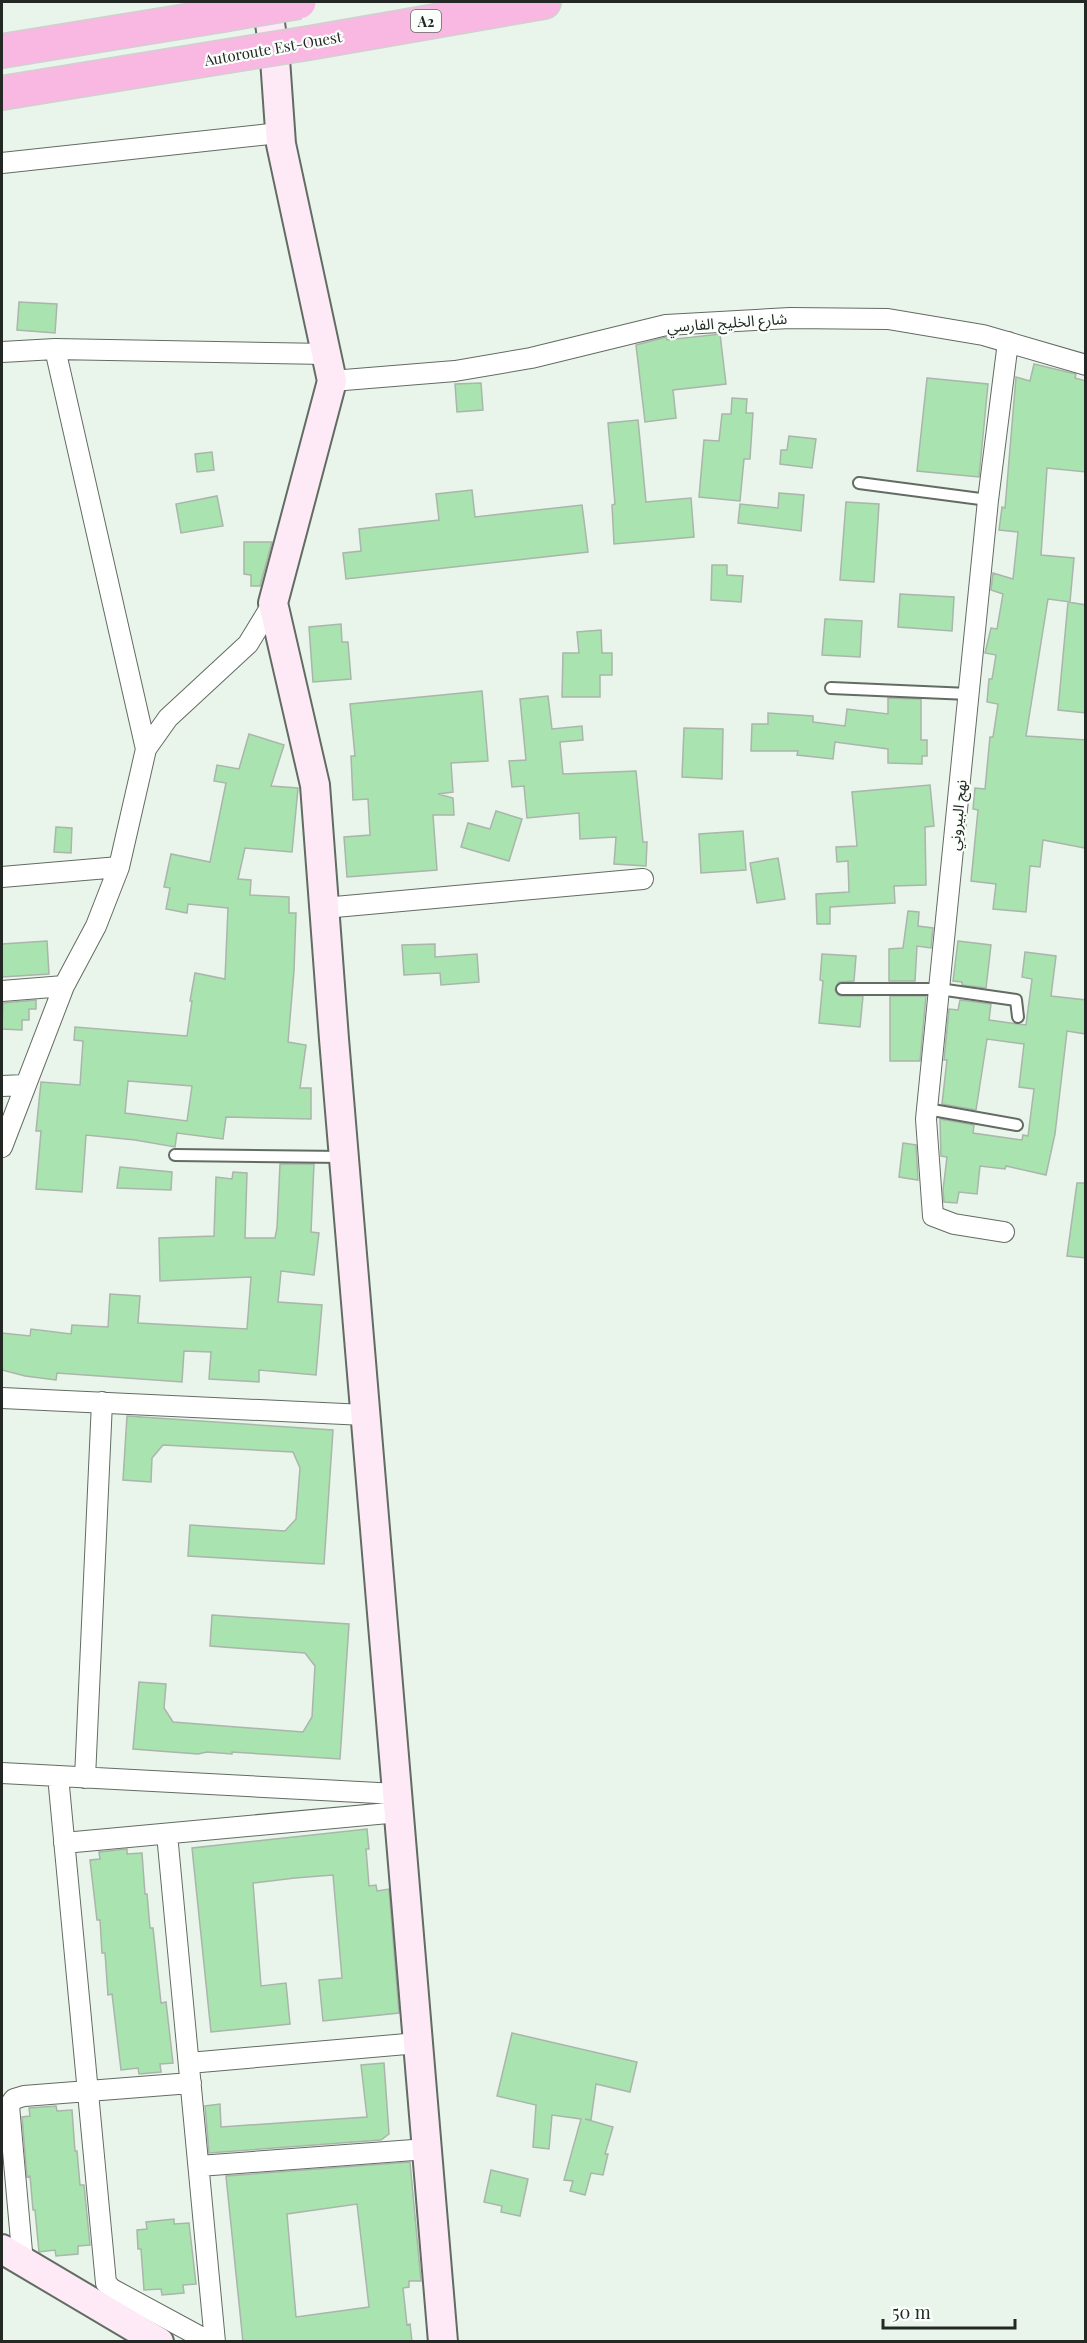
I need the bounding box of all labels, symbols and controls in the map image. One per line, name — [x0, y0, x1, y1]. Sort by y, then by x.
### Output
road number: A2 — [411, 10, 441, 32]
street label: Autoroute Est-Ouest — [202, 26, 344, 70]
street label: شارع الخليج الفارسي — [666, 308, 788, 339]
street label: نهج البيروني — [943, 779, 974, 852]
scale bar — [883, 2292, 1015, 2330]
text: 50 m — [892, 2300, 931, 2324]

